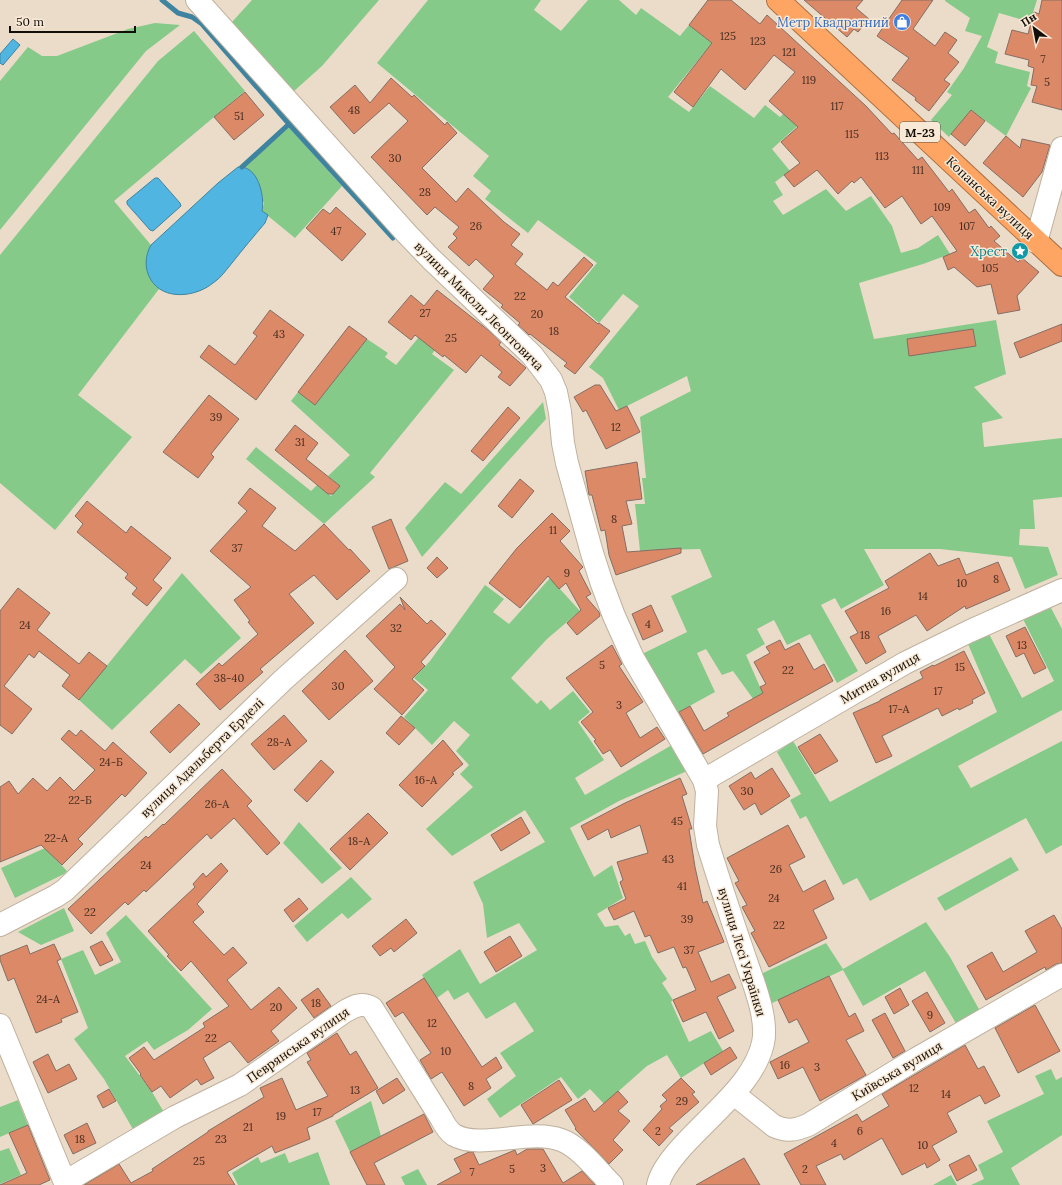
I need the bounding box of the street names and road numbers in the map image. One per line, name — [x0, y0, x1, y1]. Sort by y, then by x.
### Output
road number: М-23 — [900, 122, 940, 142]
street label: Копанська вулиця — [942, 153, 1038, 243]
street label: вулиця Миколи Леонтовича — [411, 238, 548, 375]
street label: Митна вулиця — [837, 648, 923, 708]
street label: вулиця Адальберта Ерделі — [137, 694, 268, 821]
street label: вулиця Лесі Українки — [714, 885, 770, 1019]
street label: Певрянська вулиця — [243, 1003, 353, 1087]
street label: Київська вулиця — [849, 1037, 945, 1105]

